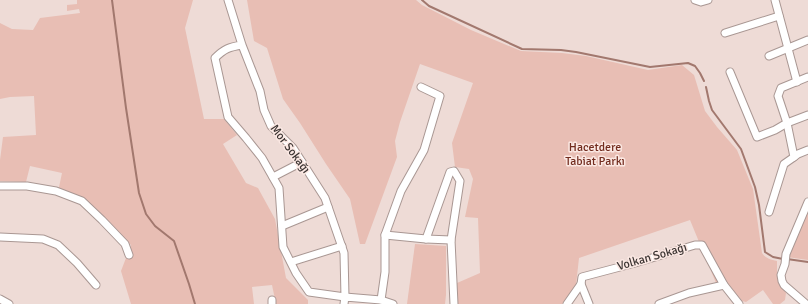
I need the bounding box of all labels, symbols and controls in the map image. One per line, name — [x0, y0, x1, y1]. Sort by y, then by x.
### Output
street label: Mor Sokağı — [267, 122, 313, 176]
park label: Hacetdere Tabiat Parkı — [565, 140, 625, 169]
street label: Volkan Sokağı — [615, 240, 689, 274]

